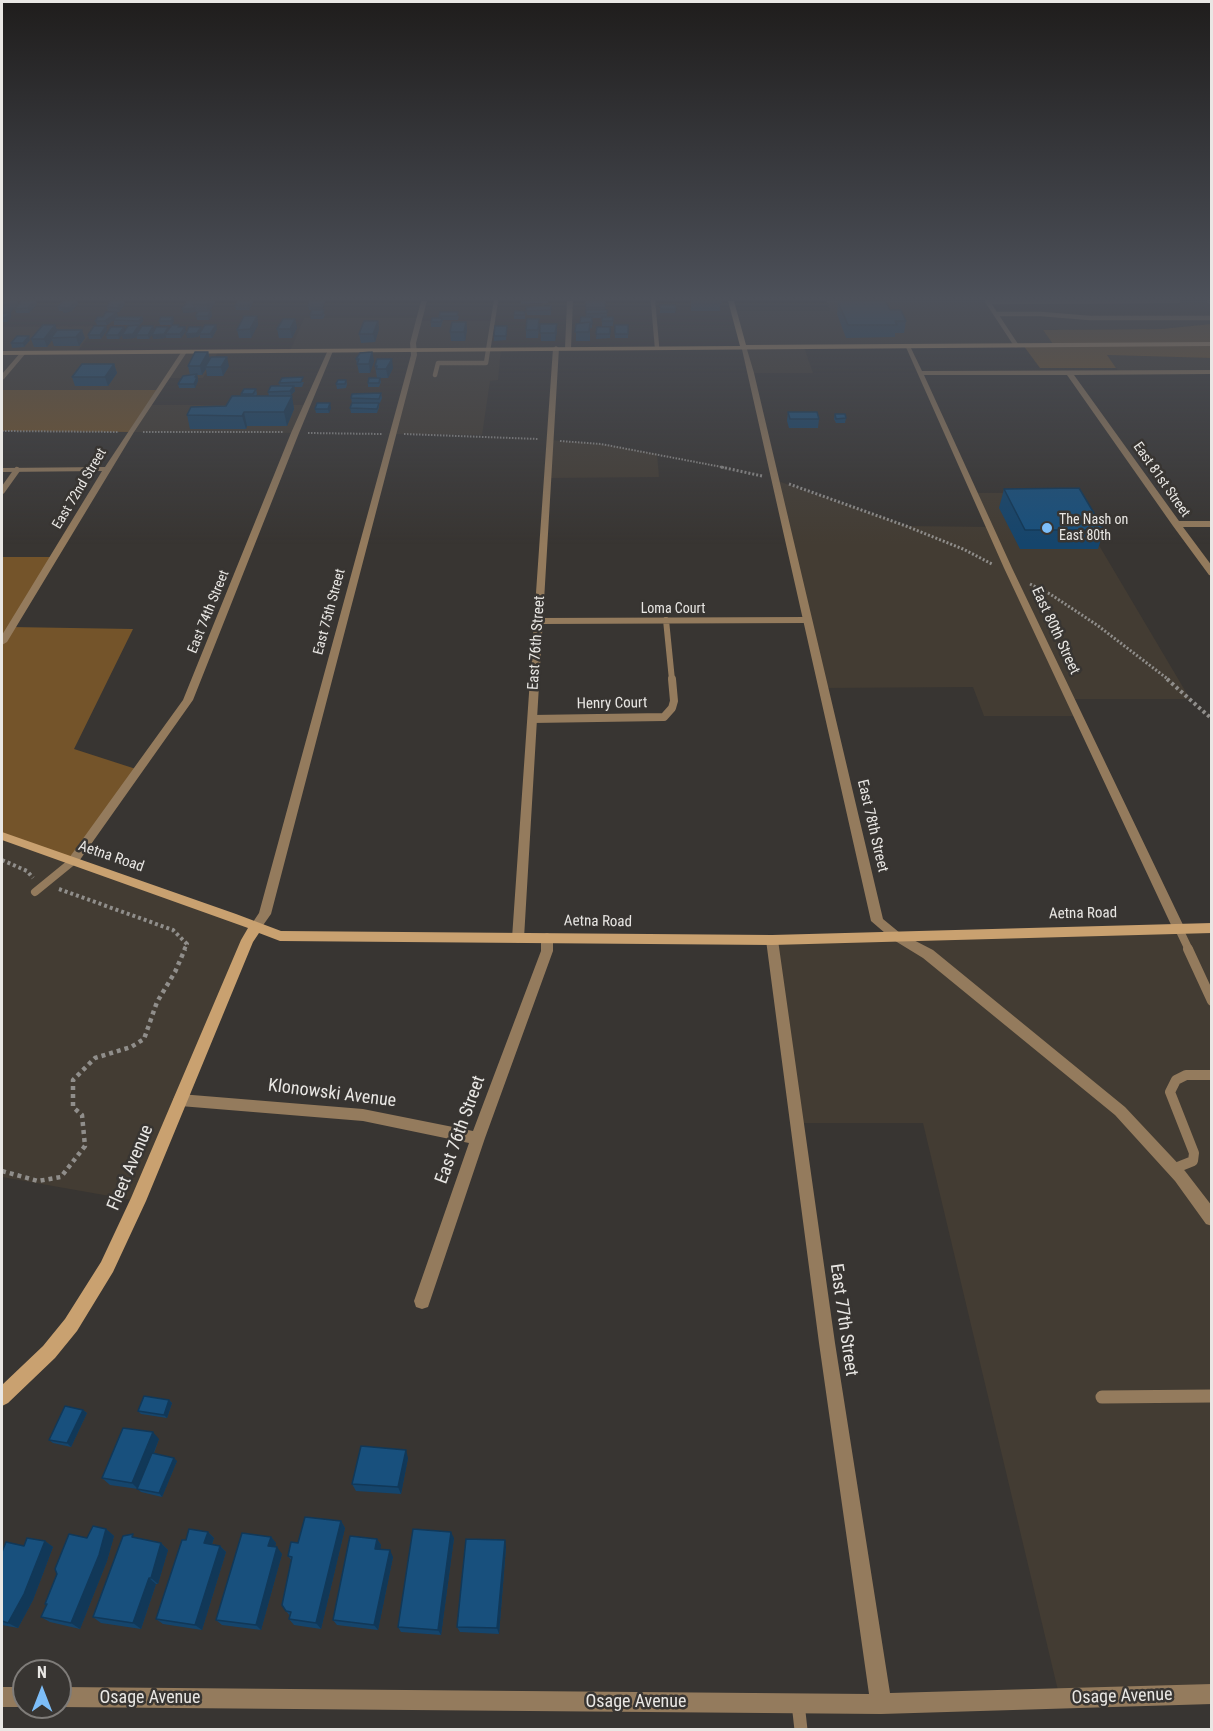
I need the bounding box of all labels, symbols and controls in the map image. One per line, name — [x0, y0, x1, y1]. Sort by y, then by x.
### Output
street label: East 81st Street — [1129, 439, 1193, 521]
street label: East 72nd Street — [49, 446, 111, 532]
place label: The Nash on East 80th — [1059, 512, 1128, 544]
marker: The Nash on East 80th — [1040, 521, 1054, 535]
street label: East 75th Street — [310, 567, 350, 657]
street label: East 74th Street — [185, 568, 233, 656]
street label: East 80th Street — [1027, 584, 1083, 678]
street label: East 76th Street — [525, 595, 549, 691]
street label: Loma Court — [641, 601, 705, 617]
street label: Henry Court — [577, 694, 647, 714]
street label: East 78th Street — [853, 778, 891, 874]
street label: Aetna Road — [76, 837, 146, 877]
street label: Aetna Road — [1049, 904, 1117, 924]
street label: Aetna Road — [564, 912, 632, 932]
street label: East 76th Street — [431, 1073, 491, 1187]
street label: Klonowski Avenue — [267, 1075, 397, 1113]
street label: Fleet Avenue — [103, 1122, 159, 1214]
street label: East 77th Street — [824, 1262, 862, 1378]
north arrow — [12, 1659, 72, 1719]
text: N — [37, 1663, 47, 1682]
street label: Osage Avenue — [1071, 1684, 1173, 1710]
street label: Osage Avenue — [100, 1687, 200, 1709]
street label: Osage Avenue — [586, 1691, 686, 1713]

